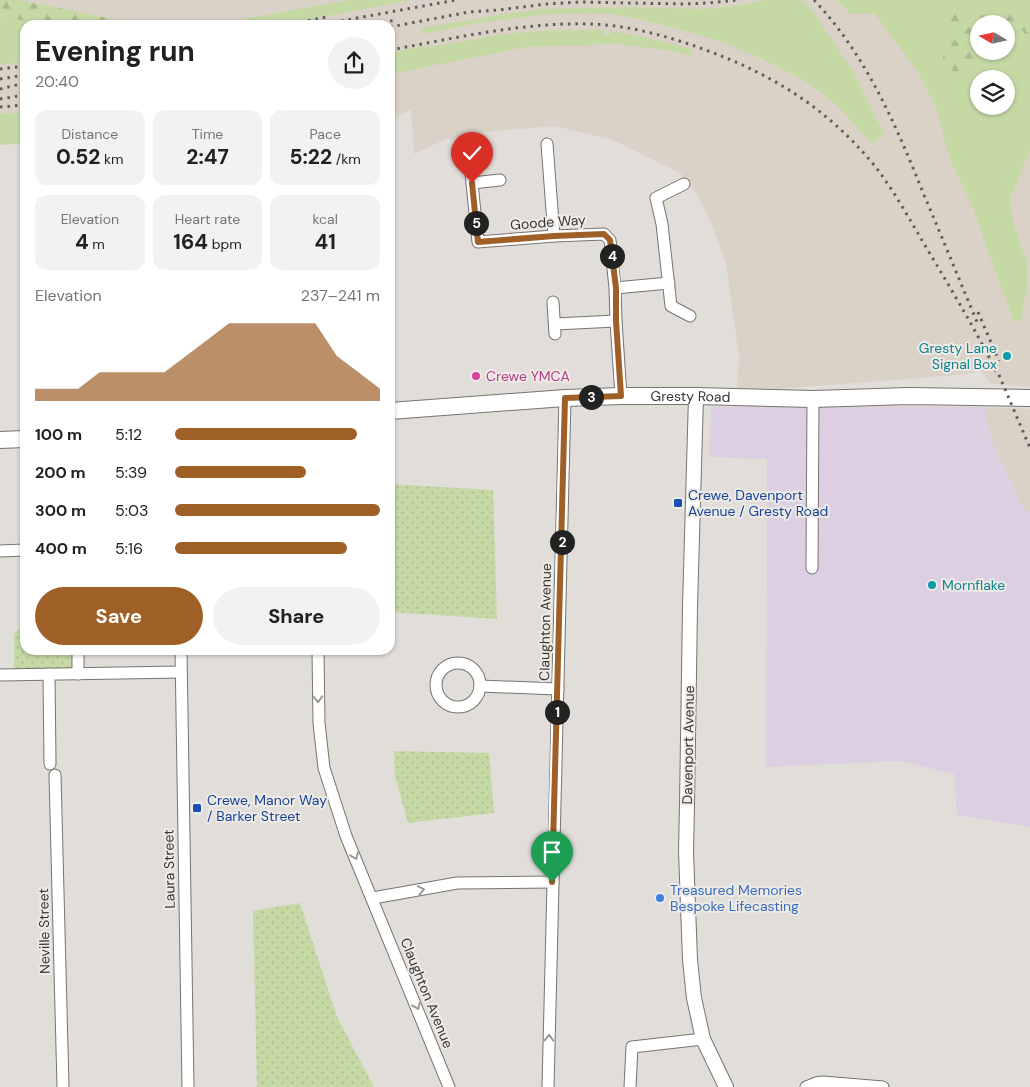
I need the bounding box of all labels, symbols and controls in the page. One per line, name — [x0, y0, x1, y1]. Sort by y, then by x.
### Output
north arrow — [970, 15, 1015, 60]
map controls — [970, 15, 1015, 115]
text: Evening run — [35, 33, 195, 70]
button: share — [328, 37, 380, 89]
button: layers — [970, 70, 1015, 115]
text: 20:40 — [35, 71, 79, 92]
text: Distance — [61, 125, 118, 143]
text: Time — [192, 125, 223, 143]
text: Pace — [309, 125, 341, 143]
pin — [451, 132, 493, 183]
icon: check — [458, 139, 486, 167]
text: 0.52 — [56, 143, 100, 171]
text: 2:47 — [186, 143, 229, 171]
text: 5:22 — [289, 143, 332, 171]
text: km — [100, 150, 124, 168]
text: /km — [332, 150, 361, 168]
text: Elevation — [61, 210, 119, 228]
text: Heart rate — [175, 210, 240, 228]
text: kcal — [313, 210, 338, 228]
pin: 5 — [464, 210, 488, 236]
street label: Goode Way — [510, 210, 587, 234]
text: 5 — [472, 214, 481, 232]
text: 4 — [75, 228, 89, 256]
text: 164 — [173, 228, 208, 256]
text: 41 — [315, 228, 336, 256]
text: m — [89, 235, 105, 253]
text: bpm — [208, 235, 242, 253]
pin: 4 — [600, 244, 624, 268]
text: 4 — [608, 247, 617, 265]
text: Elevation — [35, 285, 102, 306]
text: 237–241 m — [301, 285, 380, 306]
place label: Gresty Lane Signal Box — [919, 339, 997, 373]
marker: Gresty Lane Signal Box — [1001, 350, 1013, 362]
place label: Crewe YMCA — [486, 367, 570, 385]
marker: Crewe YMCA — [470, 370, 482, 382]
pin: 3 — [578, 384, 604, 410]
street label: Gresty Road — [651, 387, 731, 406]
text: 3 — [587, 388, 596, 406]
text: 100 m — [35, 424, 82, 445]
text: 5:12 — [115, 424, 142, 445]
text: 200 m — [35, 462, 86, 483]
text: 5:39 — [115, 462, 147, 483]
place label: Crewe, Davenport Avenue / Gresty Road — [688, 486, 828, 520]
marker: Crewe, Davenport Avenue / Gresty Road — [672, 497, 684, 509]
text: 300 m — [35, 500, 86, 521]
text: 5:03 — [115, 500, 148, 521]
pin: 2 — [550, 530, 574, 554]
text: 2 — [558, 533, 567, 551]
text: 400 m — [35, 538, 87, 559]
text: 5:16 — [115, 538, 143, 559]
street label: Claughton Avenue — [535, 563, 555, 681]
place label: Mornflake — [942, 576, 1005, 594]
marker: Mornflake — [926, 579, 938, 591]
button: Save — [35, 587, 203, 645]
button: Share — [213, 587, 380, 645]
street label: Davenport Avenue — [678, 685, 698, 805]
one-way arrow — [313, 695, 324, 703]
pin: 1 — [544, 700, 570, 724]
text: 1 — [555, 703, 560, 721]
place label: Crewe, Manor Way / Barker Street — [207, 791, 327, 825]
marker: Crewe, Manor Way / Barker Street — [191, 802, 203, 814]
street label: Laura Street — [159, 829, 179, 909]
pin — [531, 831, 573, 882]
icon: arrive — [538, 838, 566, 866]
one-way arrow — [348, 851, 359, 860]
place label: Treasured Memories Bespoke Lifecasting — [670, 881, 802, 915]
one-way arrow — [416, 885, 425, 895]
street label: Neville Street — [34, 888, 54, 974]
marker: Treasured Memories Bespoke Lifecasting — [654, 892, 666, 904]
street label: Claughton Avenue — [397, 935, 457, 1051]
one-way arrow — [410, 1001, 421, 1010]
one-way arrow — [544, 1034, 554, 1042]

